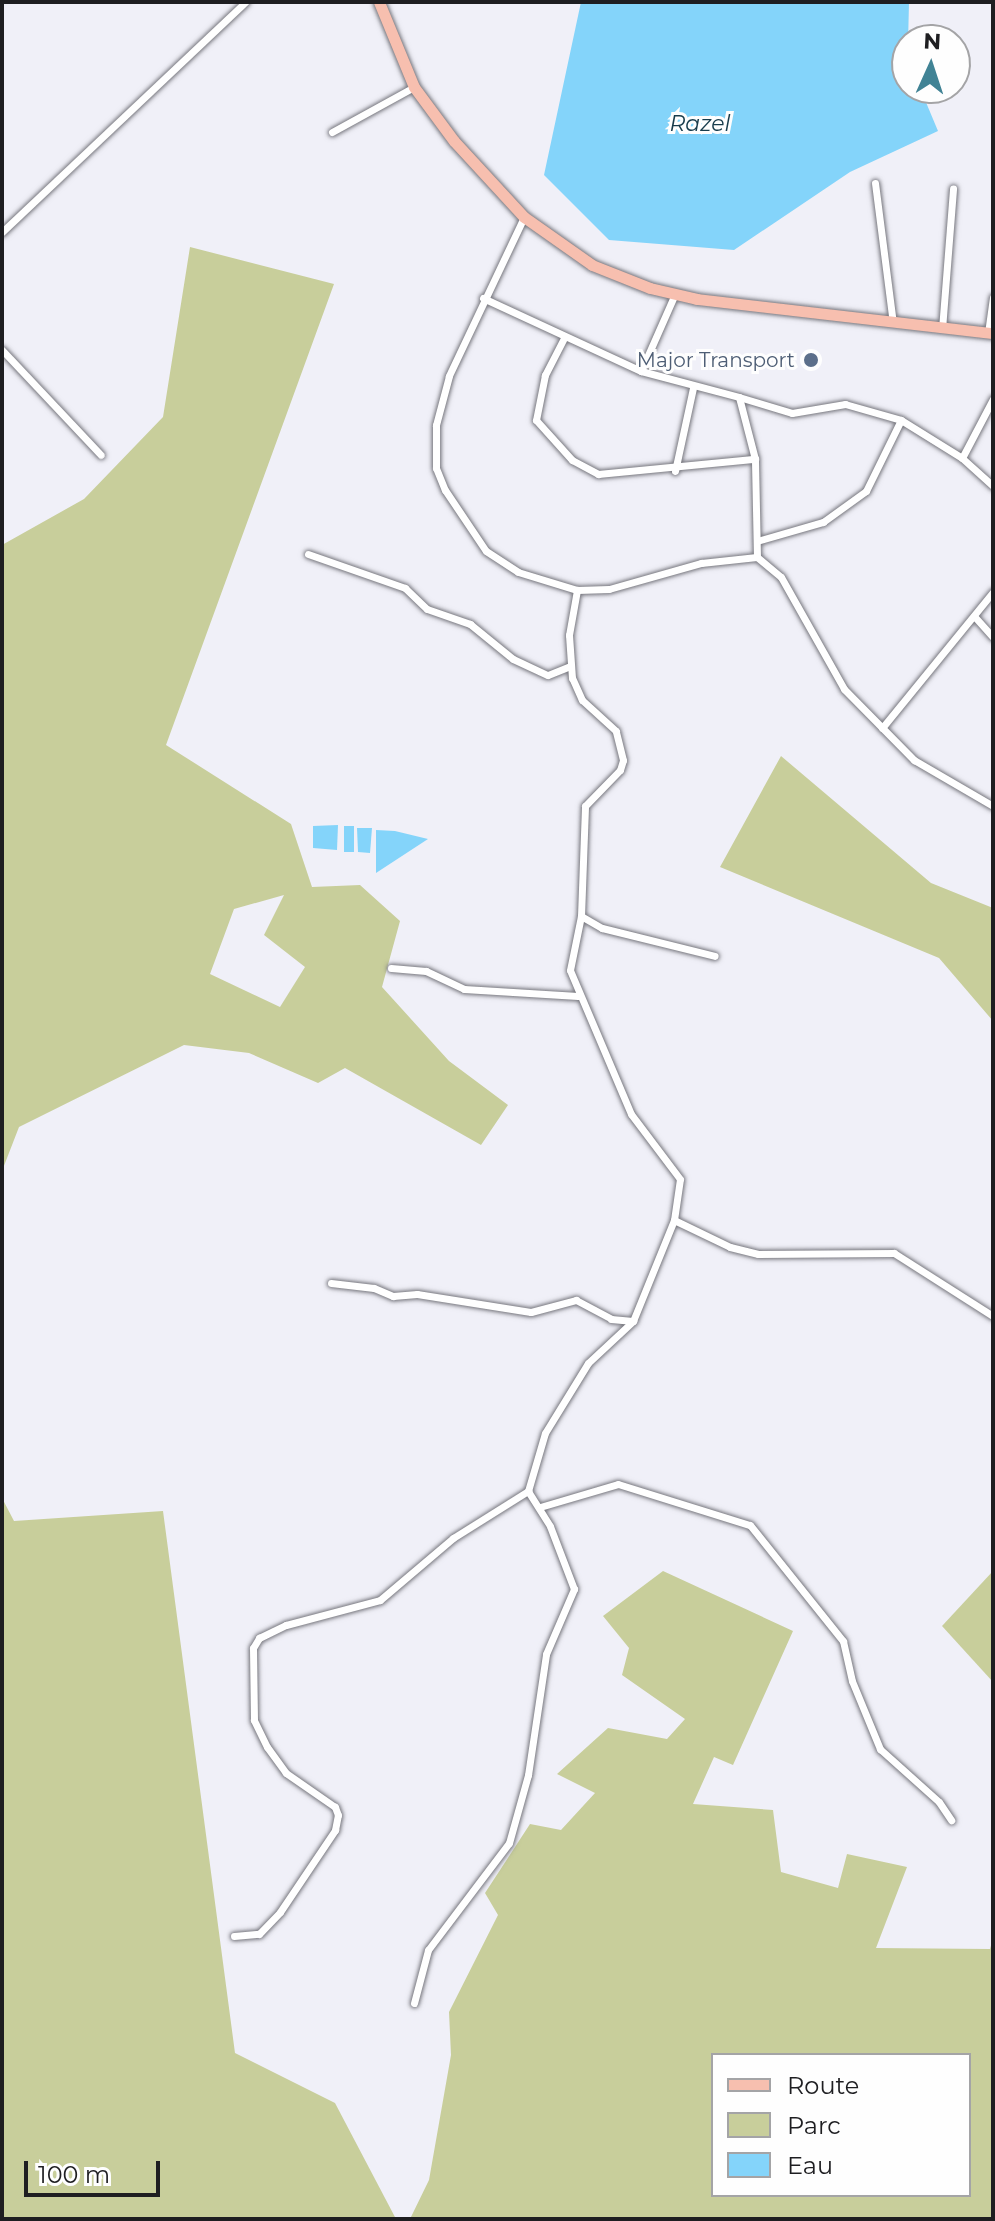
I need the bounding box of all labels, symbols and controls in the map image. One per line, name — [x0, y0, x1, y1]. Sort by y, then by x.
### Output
north arrow — [891, 24, 971, 104]
text: N — [923, 28, 942, 55]
water label: Razel — [669, 111, 731, 137]
place label: Major Transport — [637, 348, 795, 372]
marker: Major Transport — [802, 351, 820, 369]
legend — [711, 2053, 971, 2197]
text: Route — [787, 2071, 859, 2100]
text: Parc — [787, 2111, 841, 2140]
scale bar — [28, 2145, 164, 2195]
text: Eau — [787, 2151, 833, 2180]
text: 100 m — [38, 2160, 110, 2189]

